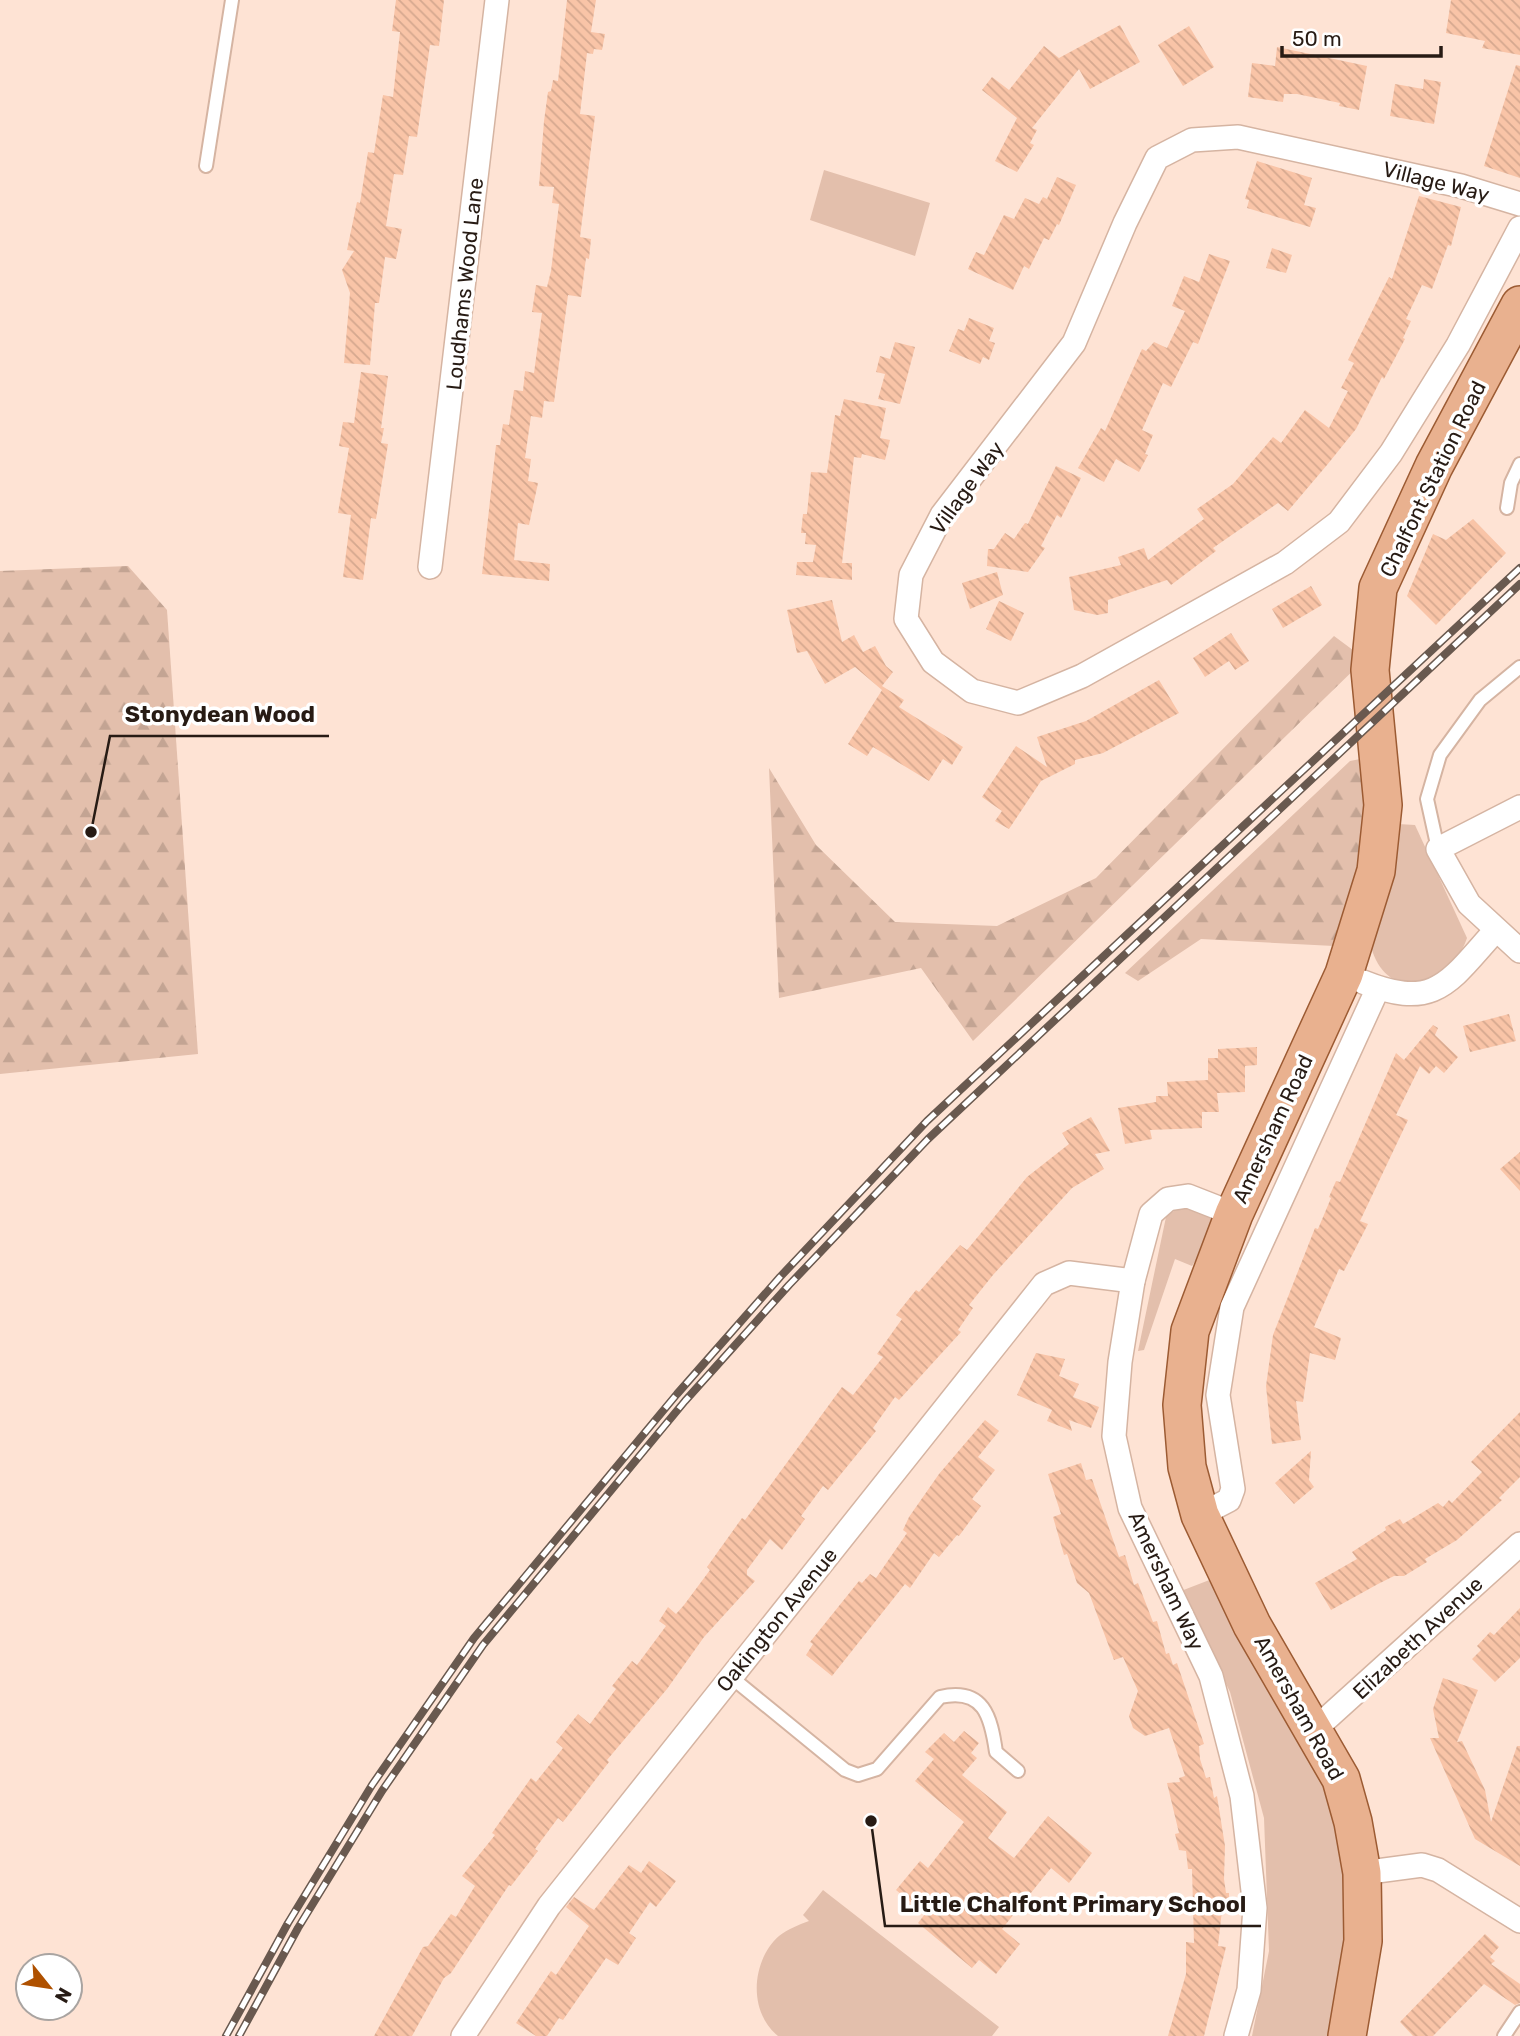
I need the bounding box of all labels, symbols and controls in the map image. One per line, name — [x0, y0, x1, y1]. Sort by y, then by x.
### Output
scale bar — [1282, 14, 1441, 58]
text: 50 m — [1292, 26, 1342, 51]
street label: Village Way — [1380, 156, 1492, 207]
street label: Loudhams Wood Lane — [441, 177, 488, 391]
street label: Chalfont Station Road — [1374, 377, 1491, 581]
street label: Village Way — [924, 436, 1009, 539]
callout: Stonydean Wood — [110, 692, 329, 736]
text: Stonydean Wood — [125, 700, 315, 728]
street label: Amersham Road — [1227, 1050, 1318, 1207]
street label: Amersham Way — [1123, 1507, 1210, 1655]
street label: Oakington Avenue — [711, 1543, 842, 1697]
street label: Elizabeth Avenue — [1348, 1571, 1488, 1704]
street label: Amersham Road — [1249, 1631, 1349, 1784]
callout: Little Chalfont Primary School — [885, 1882, 1261, 1926]
text: Little Chalfont Primary School — [900, 1890, 1246, 1918]
north arrow — [14, 1952, 84, 2022]
text: N — [50, 1984, 77, 2007]

